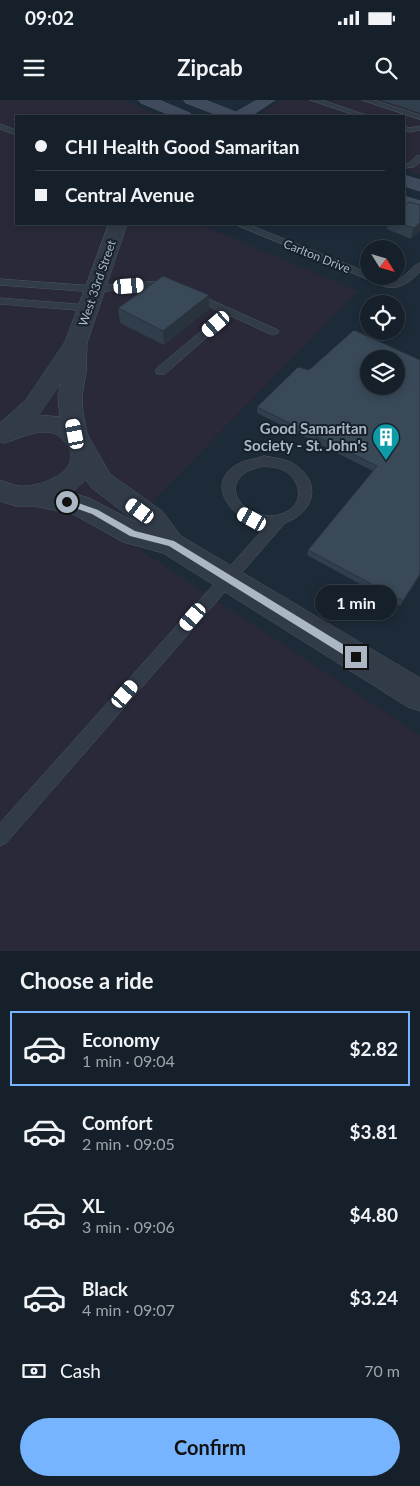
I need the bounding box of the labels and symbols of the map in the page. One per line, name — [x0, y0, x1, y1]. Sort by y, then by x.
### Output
street label: Carlton Drive — [281, 236, 353, 276]
street label: West 33rd Street — [75, 237, 119, 328]
north arrow — [360, 240, 405, 285]
car — [113, 277, 144, 295]
car — [199, 308, 232, 340]
car — [64, 418, 85, 450]
place label: Good Samaritan Society - St. John's — [244, 419, 367, 454]
building icon: Good Samaritan Society - St. John's — [371, 422, 401, 461]
route start — [56, 491, 78, 513]
car — [123, 496, 156, 526]
car — [235, 505, 268, 533]
callout: 1 min — [315, 584, 397, 620]
car — [177, 601, 208, 633]
route end — [345, 646, 367, 668]
car — [109, 678, 140, 710]

